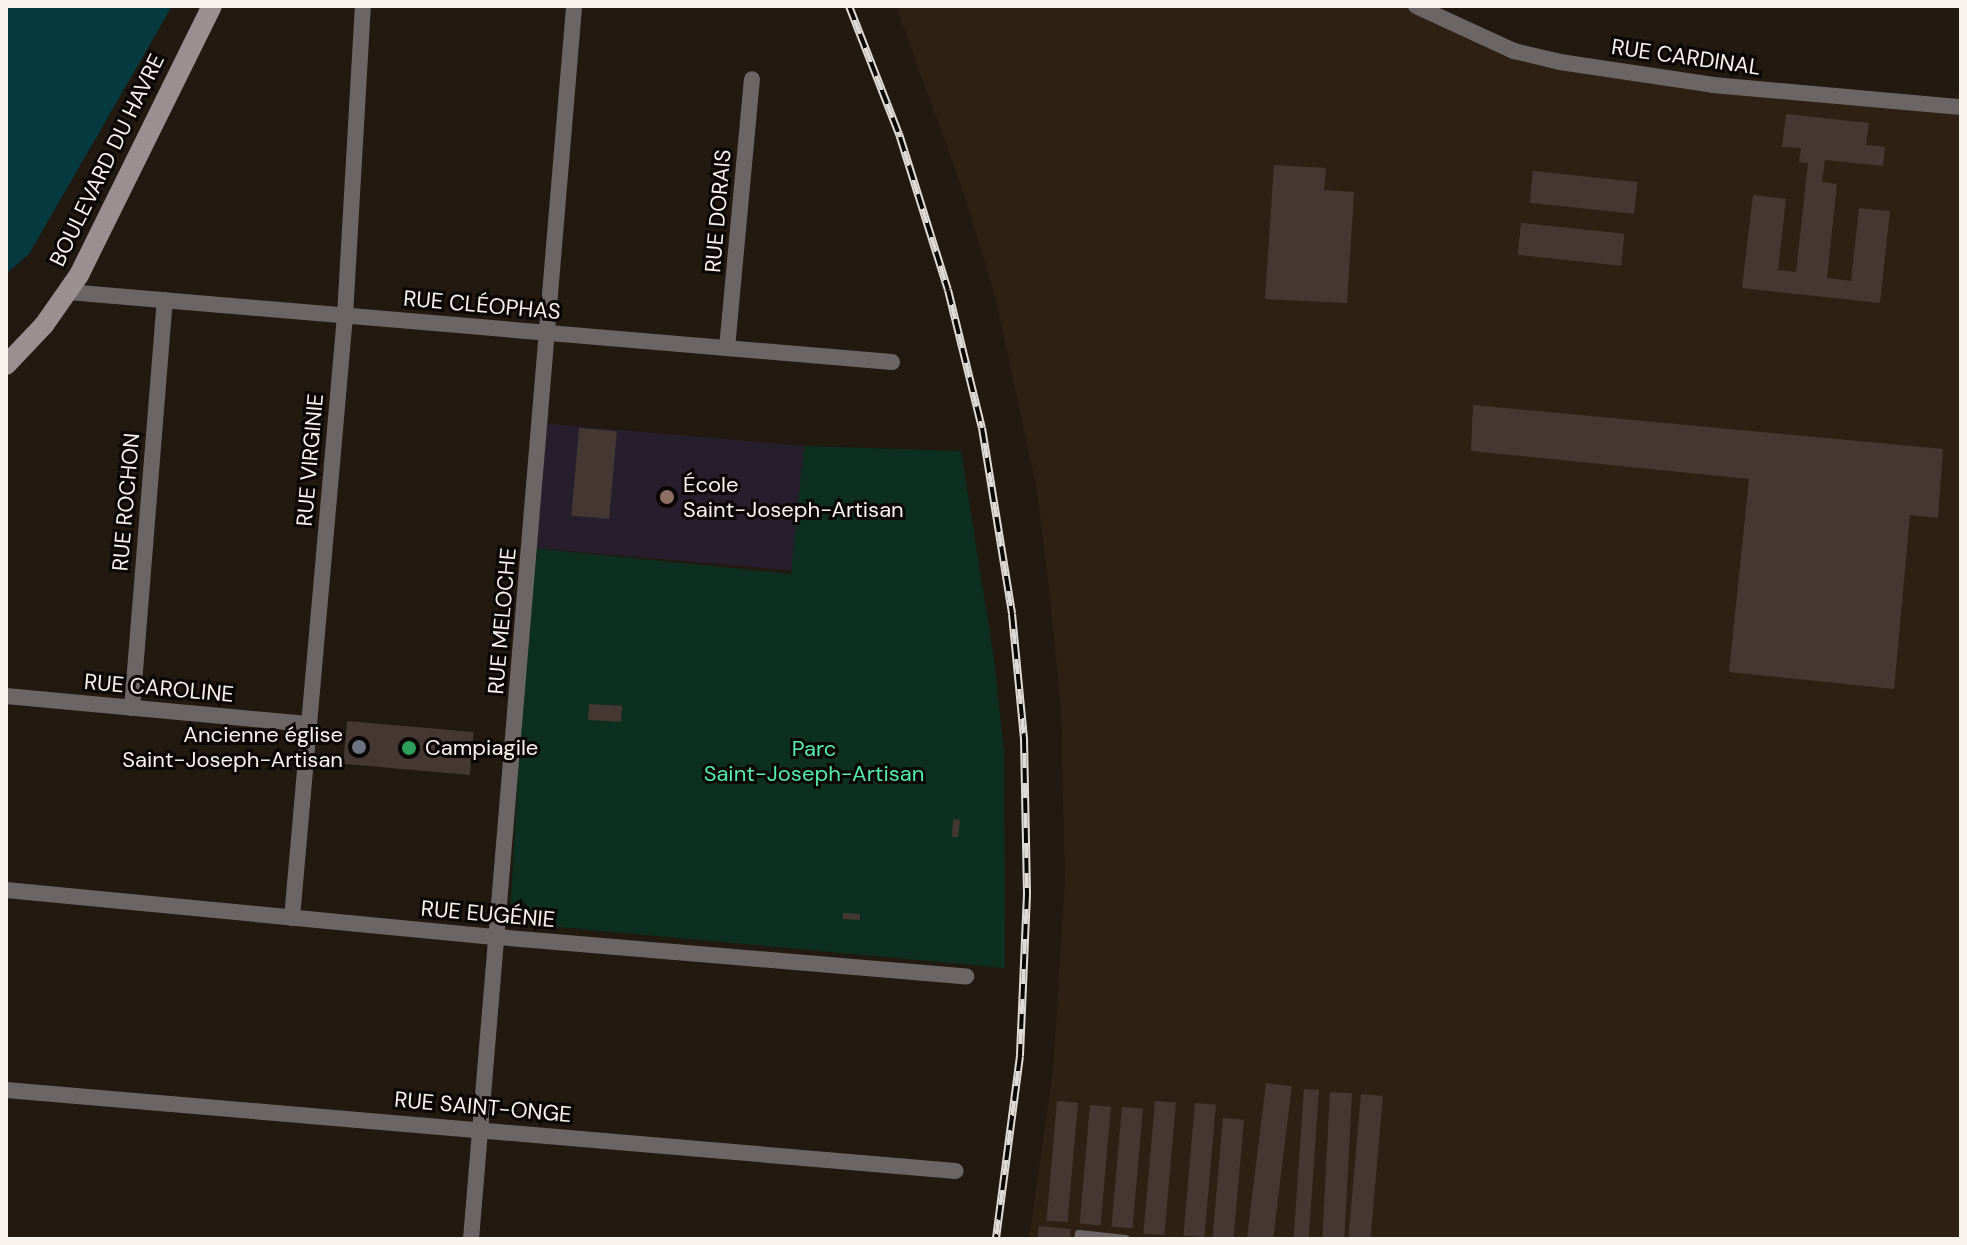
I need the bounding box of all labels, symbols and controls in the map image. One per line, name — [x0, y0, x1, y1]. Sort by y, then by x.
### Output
street label: RUE CARDINAL — [1610, 33, 1762, 81]
street label: BOULEVARD DU HAVRE — [44, 49, 170, 271]
street label: RUE DORAIS — [699, 148, 737, 274]
street label: RUE CLÉOPHAS — [402, 285, 562, 325]
street label: RUE VIRGINIE — [291, 392, 329, 528]
street label: RUE ROCHON — [107, 432, 145, 572]
place label: École Saint-Joseph-Artisan — [683, 471, 904, 522]
marker: École Saint-Joseph-Artisan — [658, 488, 676, 506]
street label: RUE MELOCHE — [482, 547, 522, 695]
street label: RUE CAROLINE — [83, 668, 235, 708]
place label: Ancienne église Saint-Joseph-Artisan — [122, 721, 343, 772]
place label: Campiagile — [425, 735, 538, 761]
park label: Parc Saint-Joseph-Artisan — [704, 735, 924, 786]
marker: Ancienne église Saint-Joseph-Artisan — [350, 738, 368, 756]
marker: Campiagile — [400, 739, 418, 757]
street label: RUE EUGÉNIE — [420, 895, 556, 933]
street label: RUE SAINT-ONGE — [393, 1086, 573, 1128]

